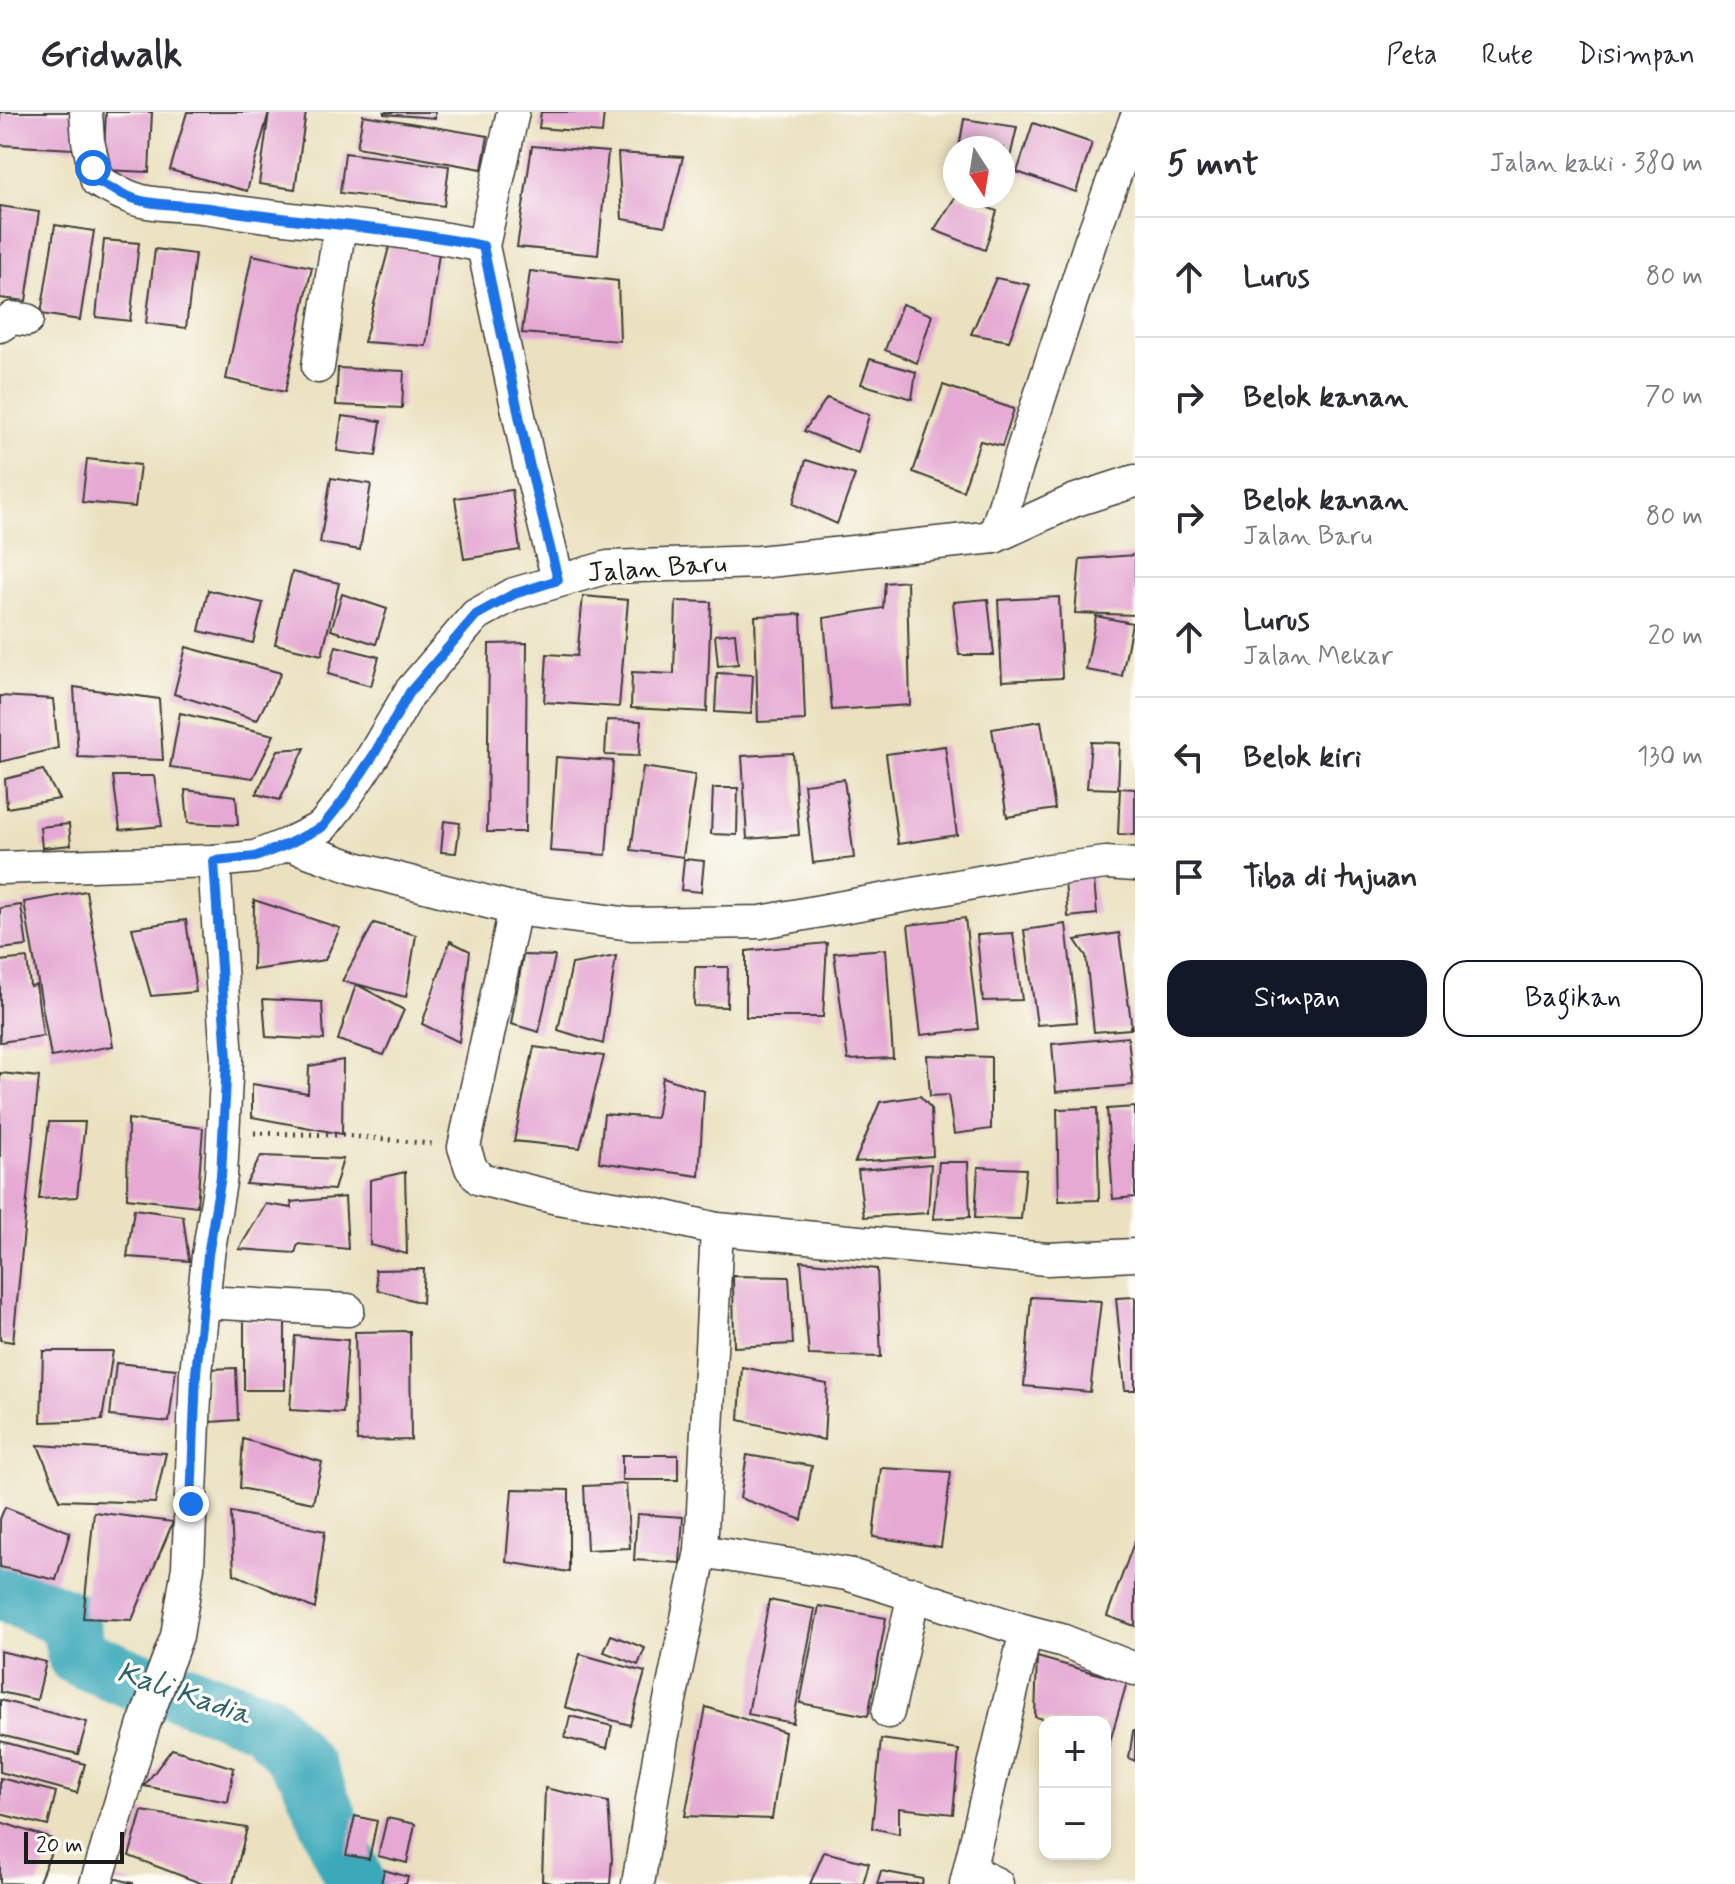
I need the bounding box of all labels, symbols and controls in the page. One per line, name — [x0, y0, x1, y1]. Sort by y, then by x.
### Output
text: Gridwalk — [40, 31, 182, 80]
text: Peta — [1386, 37, 1437, 74]
text: Rute — [1481, 37, 1533, 74]
text: Disimpan — [1577, 37, 1695, 74]
north arrow — [943, 136, 1015, 208]
text: 5 mnt — [1167, 142, 1259, 187]
text: Jalan kaki · 380 m — [1490, 147, 1703, 181]
route start — [75, 150, 111, 186]
icon: ahead — [1167, 255, 1211, 299]
text: Lurus — [1243, 258, 1310, 297]
text: 80 m — [1646, 260, 1703, 294]
icon: right — [1167, 375, 1211, 419]
text: Belok kanan — [1243, 378, 1408, 417]
text: 70 m — [1645, 380, 1703, 414]
text: Belok kanan — [1243, 481, 1408, 520]
icon: right — [1167, 495, 1211, 539]
text: 80 m — [1646, 500, 1703, 534]
text: Jalan Baru — [1243, 520, 1372, 554]
street label: Jalan Baru — [586, 546, 728, 592]
text: Lurus — [1243, 601, 1310, 640]
icon: ahead — [1167, 615, 1211, 659]
text: 20 m — [1648, 620, 1703, 654]
text: Jalan Mekar — [1243, 640, 1393, 674]
icon: left — [1167, 735, 1211, 779]
text: Belok kiri — [1243, 738, 1361, 777]
text: 130 m — [1637, 740, 1703, 774]
icon: arrive — [1167, 855, 1211, 899]
text: Tiba di tujuan — [1243, 858, 1418, 897]
button: Simpan — [1167, 960, 1427, 1037]
button: Bagikan — [1443, 960, 1703, 1037]
route end — [173, 1486, 209, 1522]
water label: Kali Kadia — [112, 1653, 257, 1735]
map controls — [1039, 1716, 1111, 1860]
button: + — [1039, 1716, 1111, 1788]
button: − — [1039, 1788, 1111, 1860]
scale bar — [24, 1828, 124, 1864]
text: 20 m — [36, 1832, 83, 1860]

